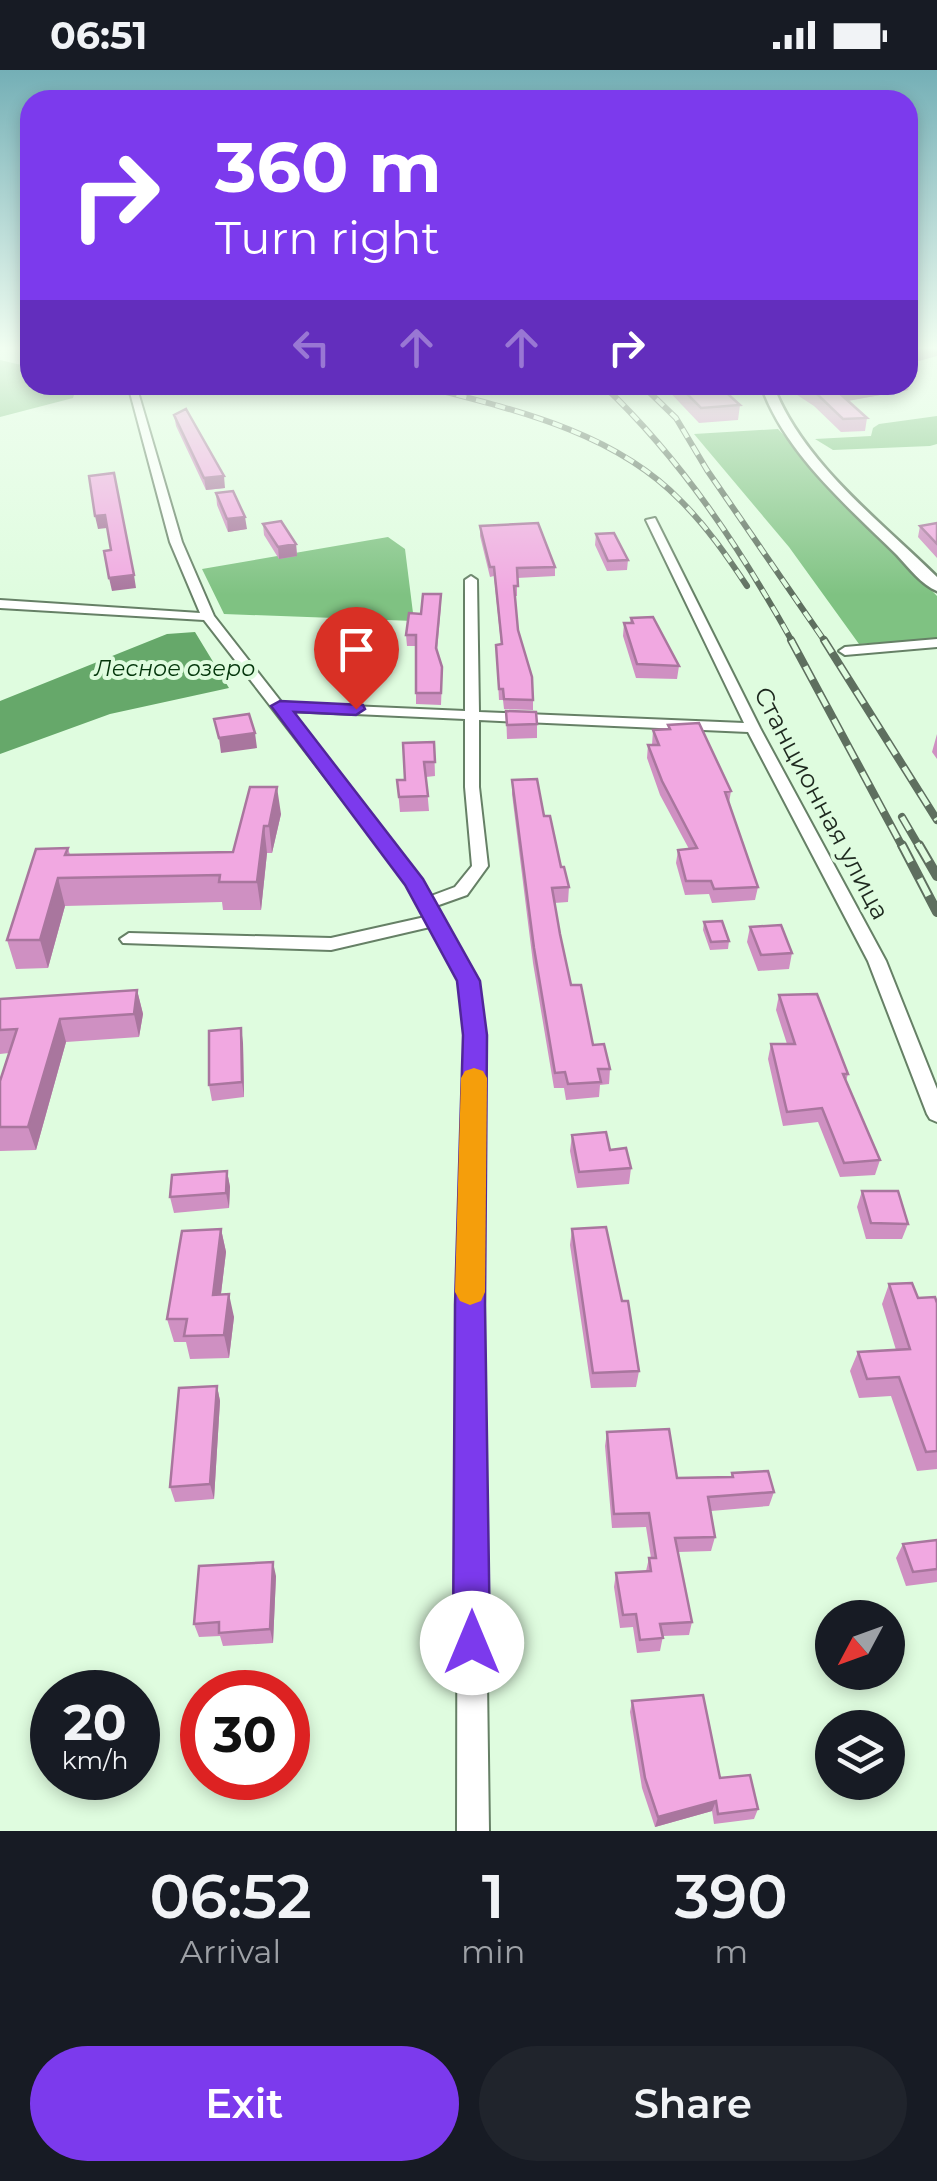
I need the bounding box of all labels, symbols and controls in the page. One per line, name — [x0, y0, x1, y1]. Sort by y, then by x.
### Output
text: 06:51 — [50, 12, 147, 59]
text: 360 m — [215, 124, 442, 210]
icon: right — [50, 130, 180, 260]
text: Turn right — [215, 210, 440, 265]
icon: left — [284, 320, 339, 375]
icon: ahead — [389, 320, 444, 375]
icon: ahead — [494, 320, 549, 375]
icon: right — [599, 320, 654, 375]
pin — [314, 607, 399, 710]
icon: arrive — [329, 622, 384, 677]
water label: Лесное озеро — [94, 655, 255, 682]
street label: Станционная улица — [748, 682, 896, 924]
position arrow — [420, 1591, 524, 1695]
north arrow — [815, 1600, 905, 1690]
map controls — [815, 1600, 905, 1800]
speed limit sign: 30 — [180, 1670, 310, 1800]
text: 20 — [63, 1692, 127, 1753]
button: layers — [815, 1710, 905, 1800]
text: km/h — [62, 1745, 128, 1775]
text: 06:52 — [149, 1860, 312, 1933]
text: 1 — [482, 1860, 505, 1933]
text: 390 — [675, 1860, 788, 1933]
text: Arrival — [180, 1932, 281, 1971]
text: min — [461, 1932, 525, 1971]
text: m — [714, 1932, 748, 1971]
button: Exit — [30, 2046, 459, 2161]
button: Share — [479, 2046, 907, 2161]

